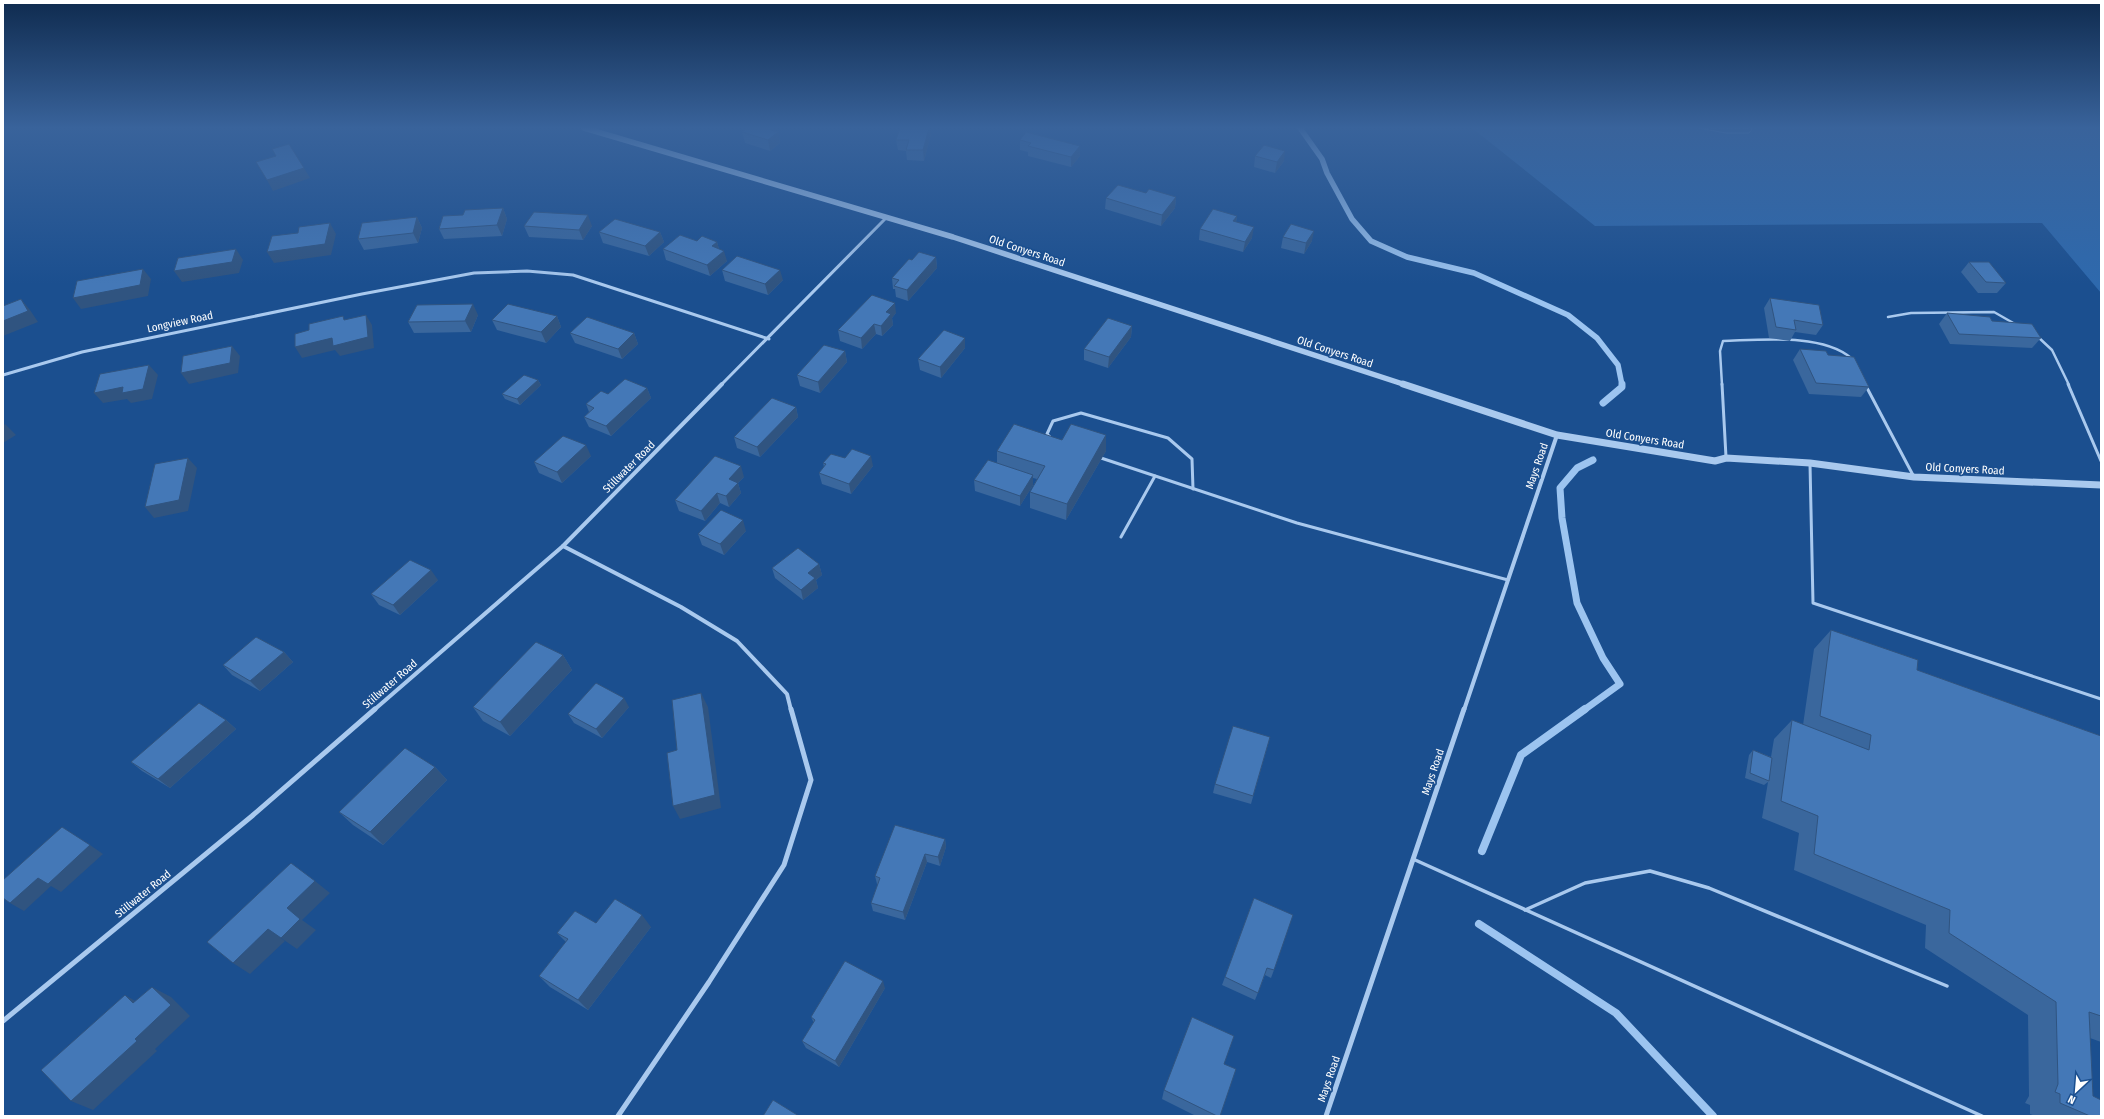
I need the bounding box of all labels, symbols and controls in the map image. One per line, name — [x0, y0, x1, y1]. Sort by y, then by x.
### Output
street label: Old Conyers Road — [987, 233, 1067, 269]
street label: Longview Road — [146, 309, 214, 335]
street label: Old Conyers Road — [1295, 334, 1375, 370]
street label: Old Conyers Road — [1605, 426, 1685, 452]
street label: Stillwater Road — [600, 438, 658, 496]
street label: Mays Road — [1523, 441, 1551, 491]
street label: Old Conyers Road — [1925, 460, 2005, 478]
street label: Stillwater Road — [360, 657, 420, 711]
street label: Mays Road — [1419, 747, 1447, 797]
street label: Stillwater Road — [112, 867, 174, 921]
street label: Mays Road — [1315, 1054, 1343, 1104]
north arrow — [2056, 1071, 2096, 1111]
text: N — [2066, 1092, 2078, 1107]

